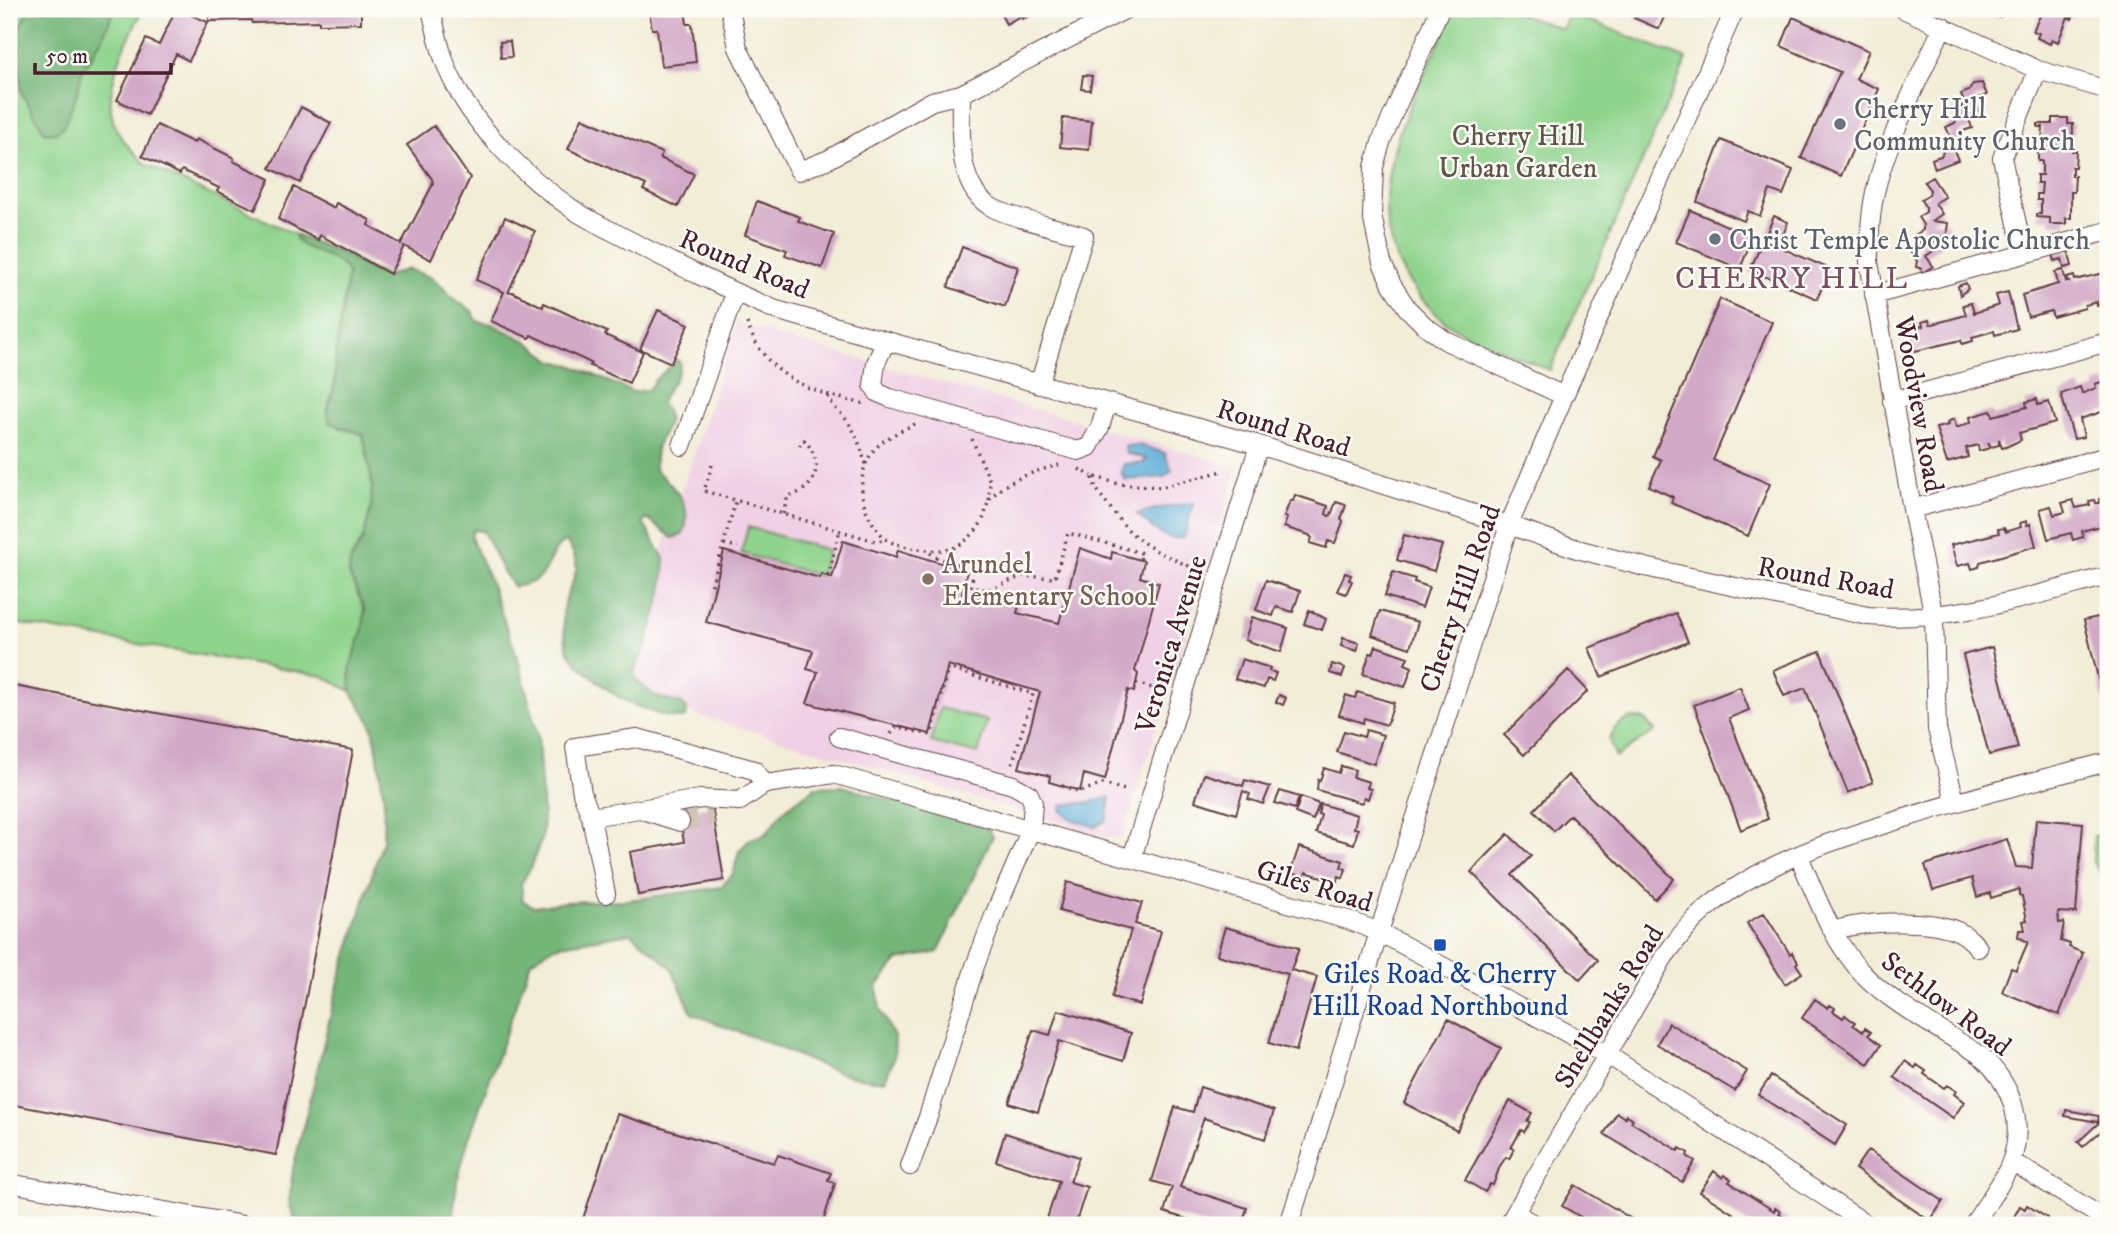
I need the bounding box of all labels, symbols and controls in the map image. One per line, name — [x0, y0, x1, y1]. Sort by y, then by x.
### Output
scale bar — [35, 32, 172, 76]
text: 50 m — [46, 44, 88, 70]
place label: Cherry Hill Community Church — [1854, 92, 2076, 159]
marker: Cherry Hill Community Church — [1832, 116, 1848, 132]
park label: Cherry Hill Urban Garden — [1439, 119, 1598, 186]
street label: Round Road — [674, 221, 815, 307]
place label: Christ Temple Apostolic Church — [1729, 223, 2090, 258]
marker: Christ Temple Apostolic Church — [1707, 231, 1723, 247]
district label: CHERRY HILL — [1675, 261, 1909, 298]
street label: Woodview Road — [1886, 312, 1951, 495]
street label: Round Road — [1212, 392, 1355, 465]
street label: Cherry Hill Road — [1412, 500, 1509, 697]
place label: Arundel Elementary School — [942, 547, 1157, 614]
street label: Round Road — [1755, 549, 1897, 608]
street label: Veronica Avenue — [1127, 551, 1215, 739]
marker: Arundel Elementary School — [920, 571, 936, 587]
street label: Giles Road — [1252, 852, 1377, 921]
street label: Shellbanks Road — [1547, 919, 1672, 1095]
marker: Giles Road & Cherry Hill Road Northbound — [1432, 937, 1448, 953]
street label: Sethlow Road — [1874, 944, 2018, 1064]
place label: Giles Road & Cherry Hill Road Northbound — [1312, 957, 1568, 1024]

